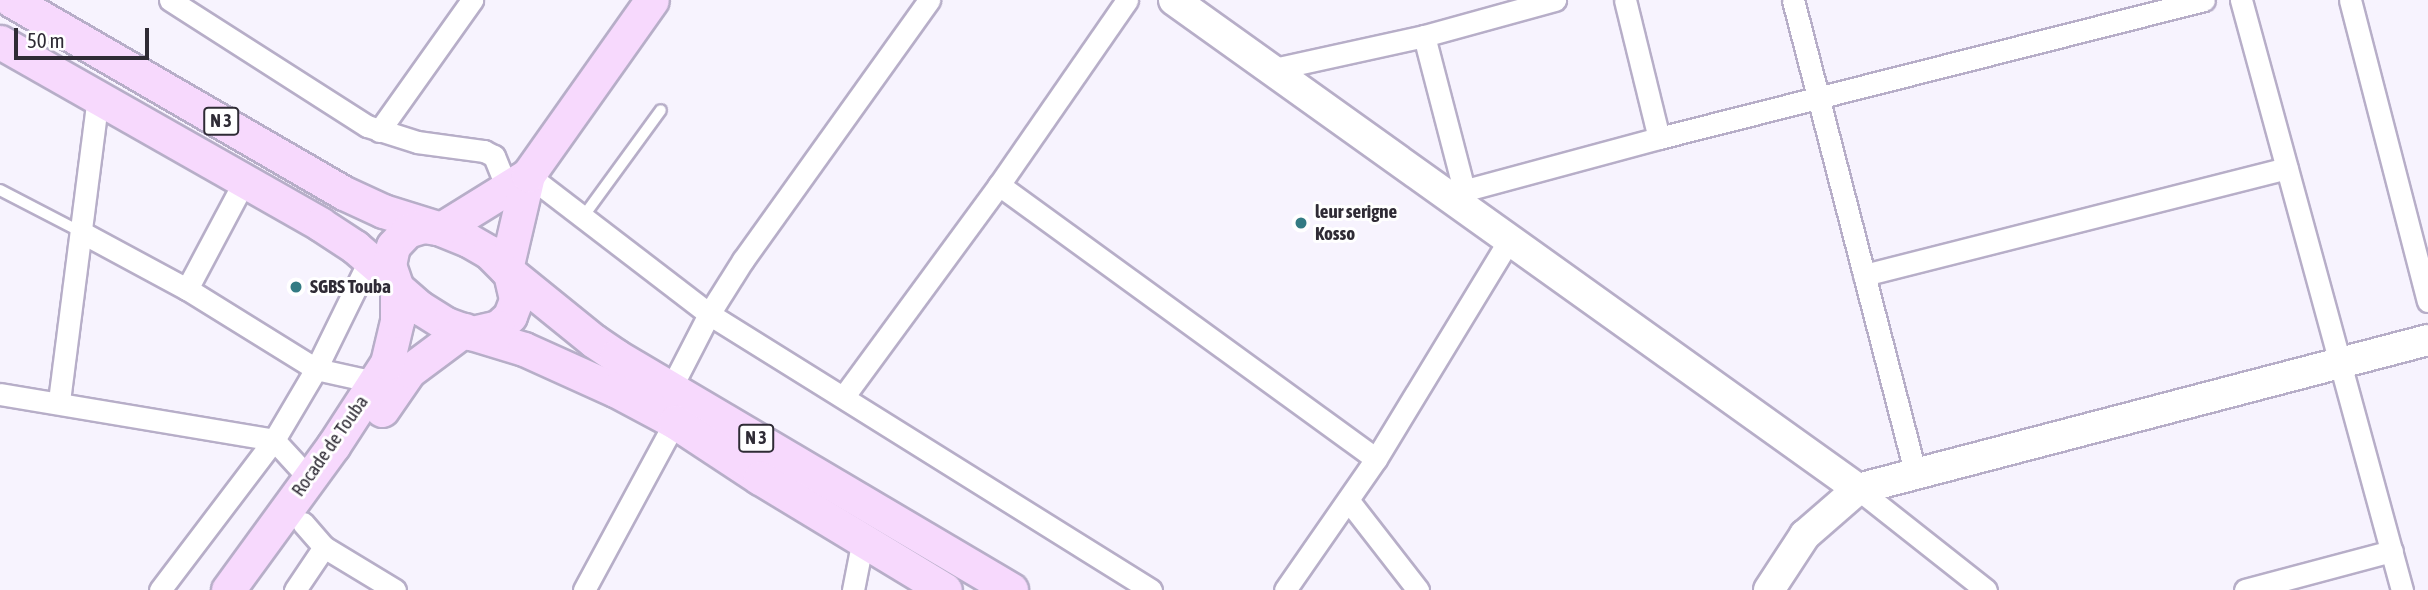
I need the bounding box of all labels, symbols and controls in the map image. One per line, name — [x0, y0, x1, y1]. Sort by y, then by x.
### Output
scale bar — [18, 14, 152, 58]
text: 50 m — [27, 28, 65, 52]
road number: N 3 — [202, 106, 240, 136]
place label: leur serigne Kosso — [1315, 201, 1397, 245]
marker: leur serigne Kosso — [1293, 215, 1309, 231]
place label: SGBS Touba — [310, 276, 391, 298]
marker: SGBS Touba — [288, 279, 304, 295]
street label: Rocade de Touba — [287, 391, 373, 501]
road number: N 3 — [737, 424, 775, 452]

